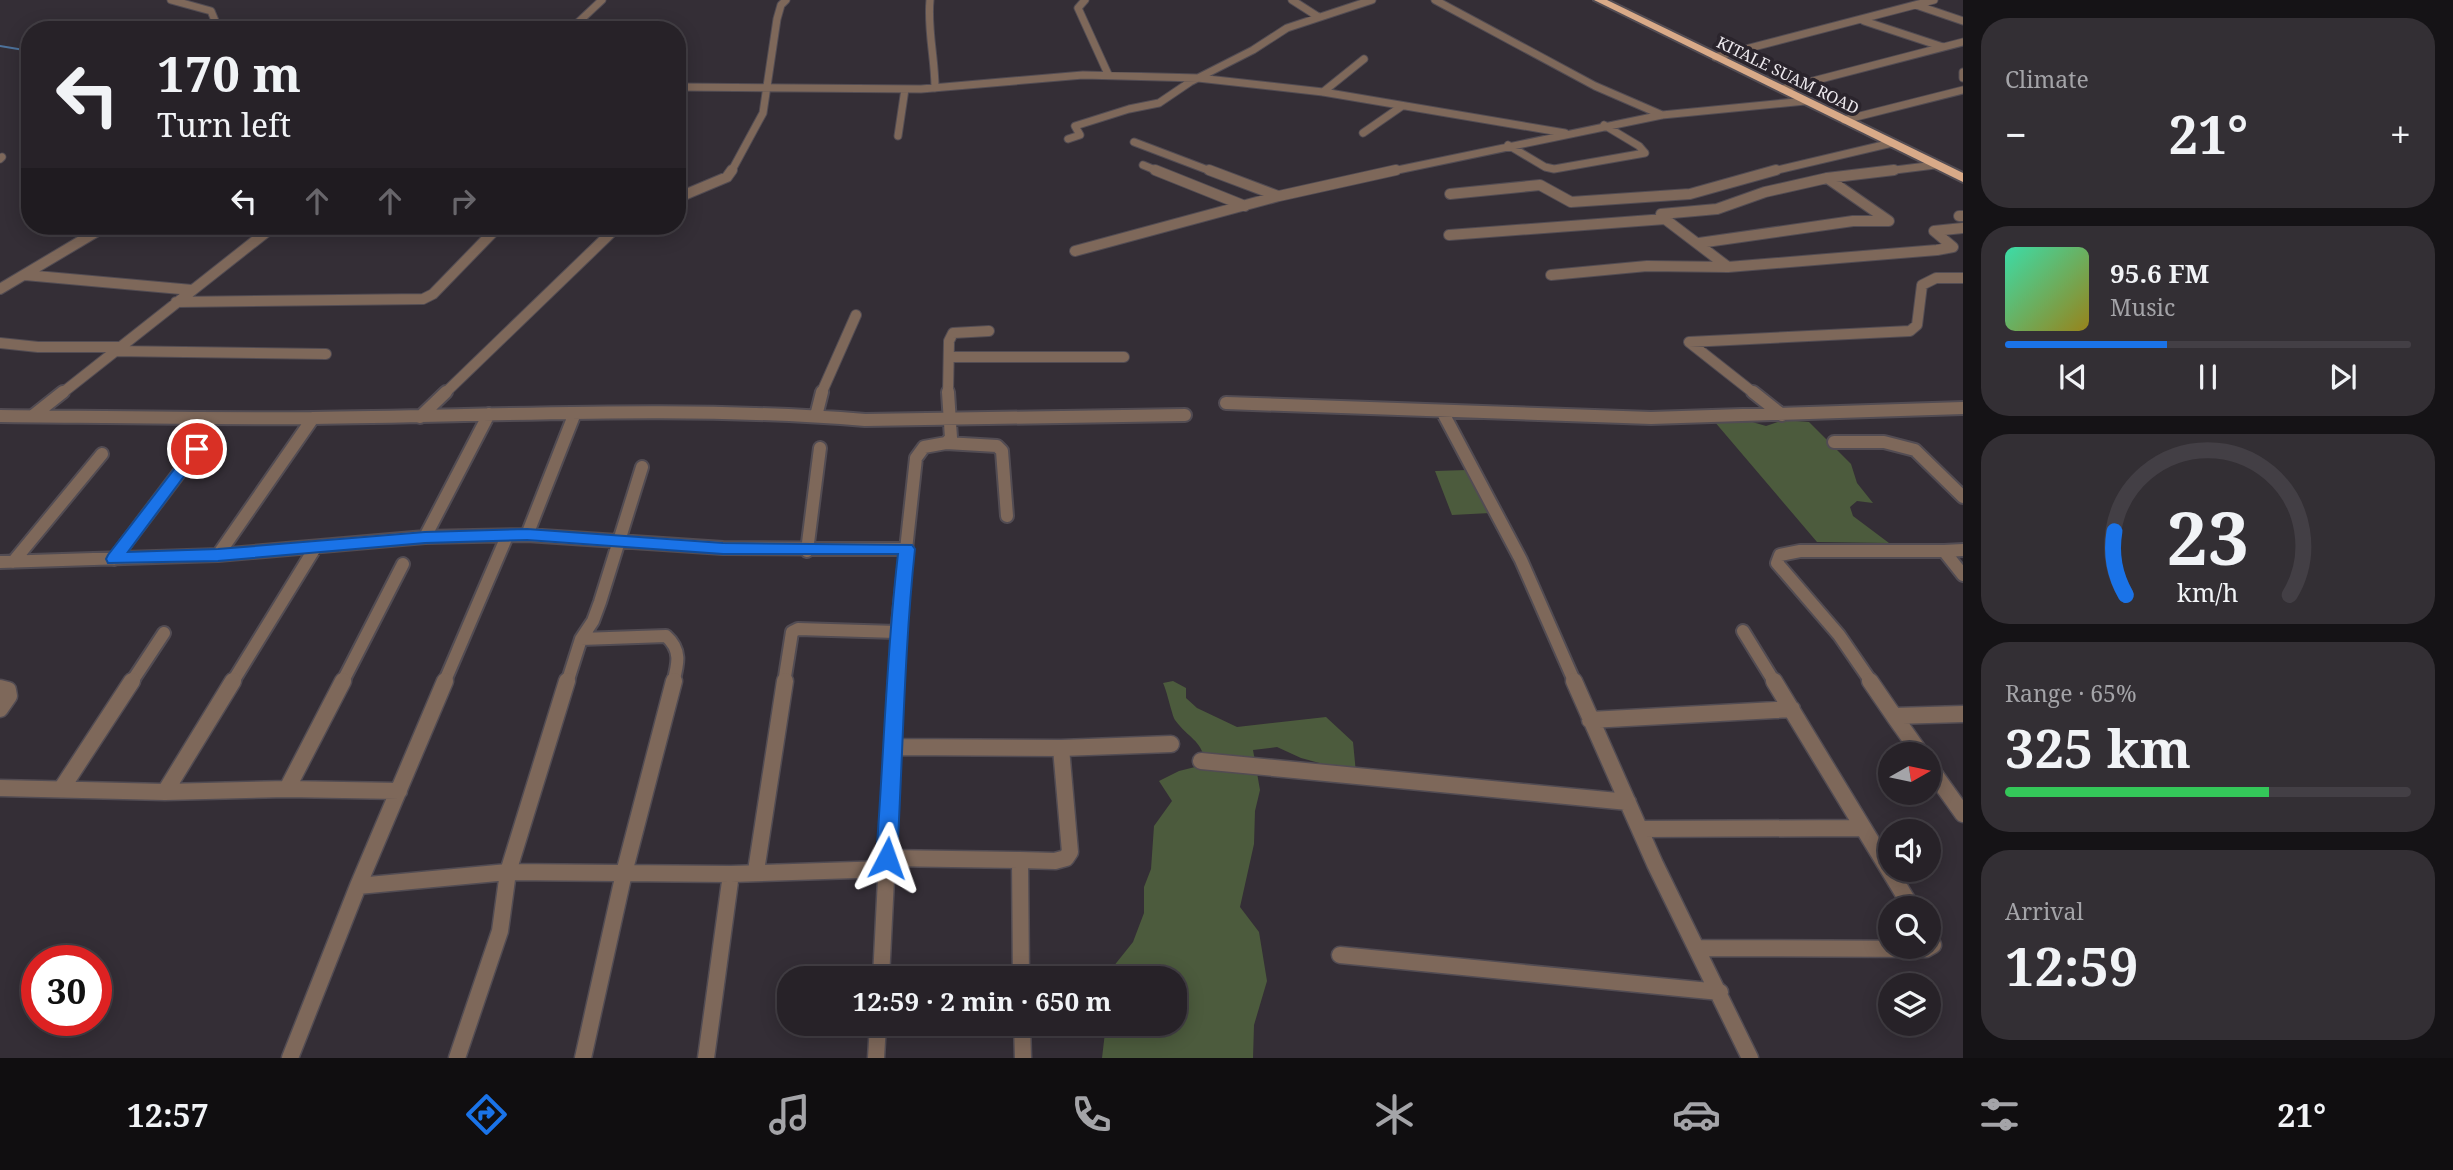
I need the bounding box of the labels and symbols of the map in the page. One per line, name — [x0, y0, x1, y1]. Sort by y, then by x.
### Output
street label: KITALE SUAM ROAD — [1713, 31, 1863, 119]
pin — [167, 419, 227, 479]
north arrow — [1878, 742, 1941, 805]
position arrow — [850, 821, 924, 895]
speed limit sign: 30 — [21, 945, 112, 1036]

